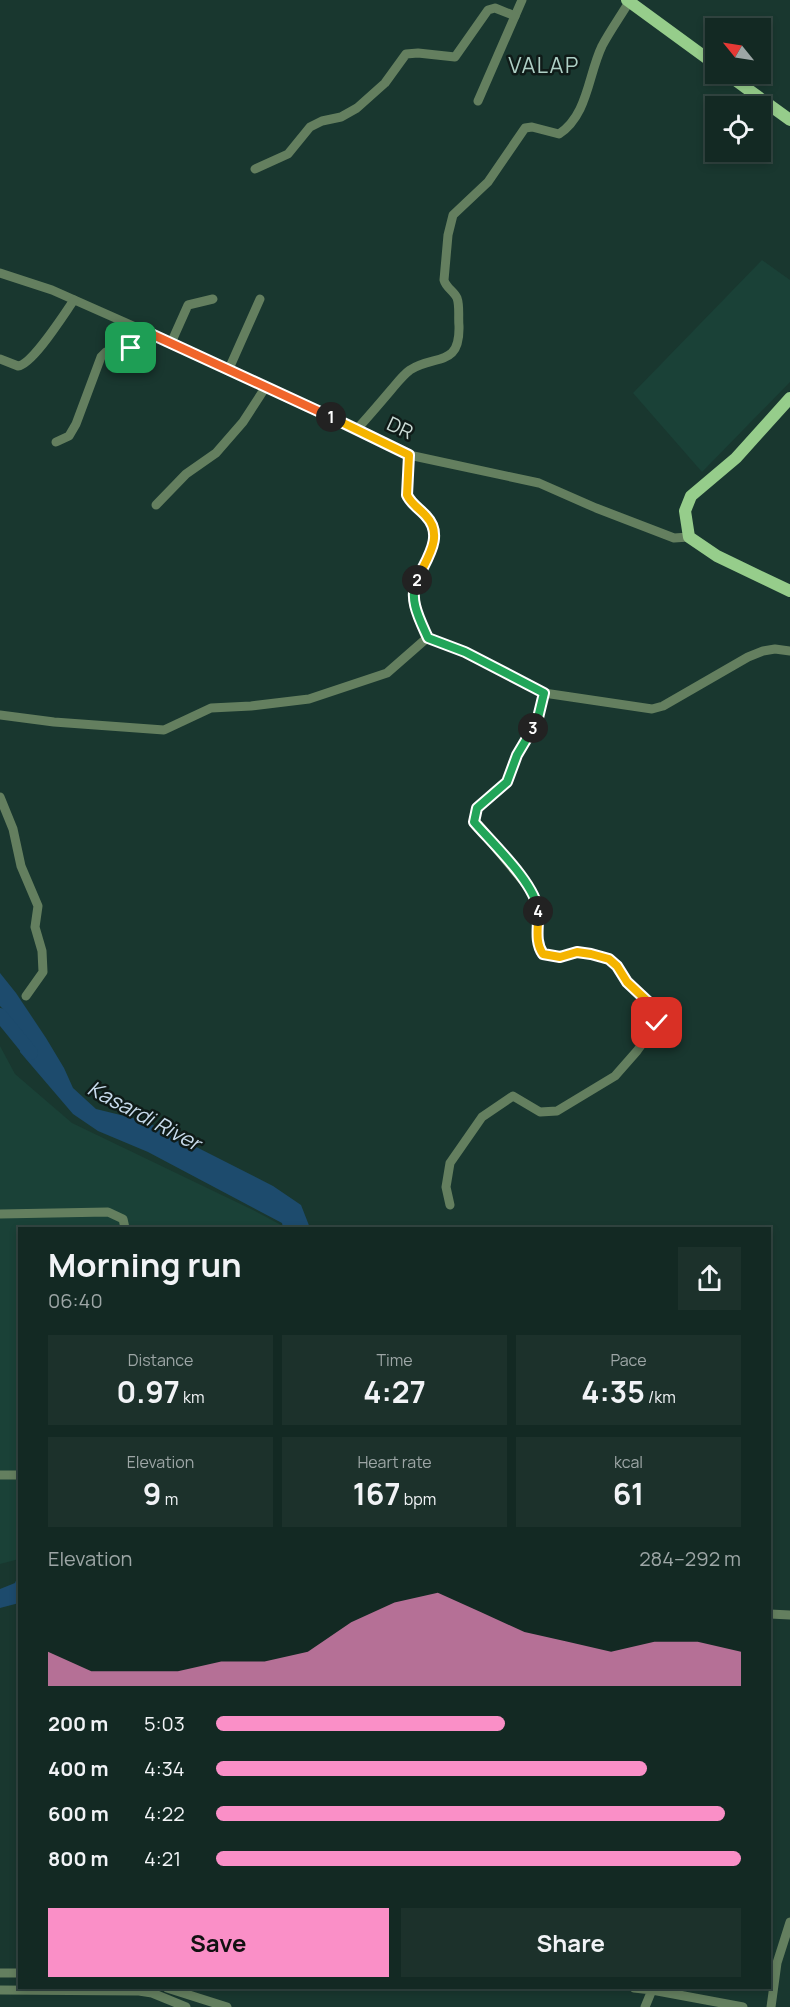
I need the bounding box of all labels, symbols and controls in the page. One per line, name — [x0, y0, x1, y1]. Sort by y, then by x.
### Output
north arrow — [705, 18, 771, 84]
map controls — [705, 18, 771, 162]
district label: VALAP — [508, 50, 580, 80]
button: locate — [705, 96, 771, 162]
pin — [105, 322, 156, 373]
icon: arrive — [114, 331, 147, 364]
pin: 1 — [316, 402, 346, 432]
text: 1 — [327, 406, 335, 428]
street label: DR — [383, 410, 418, 445]
pin: 2 — [402, 565, 432, 595]
text: 2 — [412, 569, 422, 591]
pin: 3 — [518, 713, 548, 743]
text: 3 — [528, 717, 538, 739]
pin: 4 — [523, 896, 553, 926]
text: 4 — [533, 900, 543, 922]
pin — [631, 997, 682, 1048]
icon: check — [640, 1006, 673, 1039]
water label: Kasardi River — [83, 1074, 208, 1158]
text: Morning run — [48, 1242, 242, 1287]
button: share — [678, 1247, 741, 1310]
text: 06:40 — [48, 1287, 103, 1314]
text: Distance — [128, 1349, 193, 1371]
text: Time — [376, 1349, 413, 1371]
text: Pace — [610, 1349, 647, 1371]
text: 0.97 — [116, 1371, 180, 1412]
text: 4:27 — [363, 1371, 426, 1412]
text: 4:35 — [581, 1371, 645, 1412]
text: km — [180, 1386, 205, 1408]
text: /km — [645, 1386, 676, 1408]
text: Elevation — [127, 1451, 194, 1473]
text: Heart rate — [357, 1451, 432, 1473]
text: kcal — [614, 1451, 643, 1473]
text: 9 — [143, 1473, 161, 1514]
text: 167 — [353, 1473, 401, 1514]
text: 61 — [613, 1473, 644, 1514]
text: m — [161, 1488, 178, 1510]
text: bpm — [401, 1488, 436, 1510]
text: Elevation — [48, 1545, 132, 1572]
text: 284–292 m — [639, 1545, 741, 1572]
text: 200 m — [48, 1710, 108, 1737]
text: 5:03 — [144, 1710, 185, 1737]
text: 400 m — [48, 1755, 108, 1782]
text: 4:34 — [144, 1755, 185, 1782]
text: 600 m — [48, 1800, 109, 1827]
text: 4:22 — [144, 1800, 185, 1827]
text: 800 m — [48, 1845, 109, 1872]
text: 4:21 — [144, 1845, 181, 1872]
button: Save — [48, 1908, 389, 1977]
button: Share — [401, 1908, 741, 1977]

